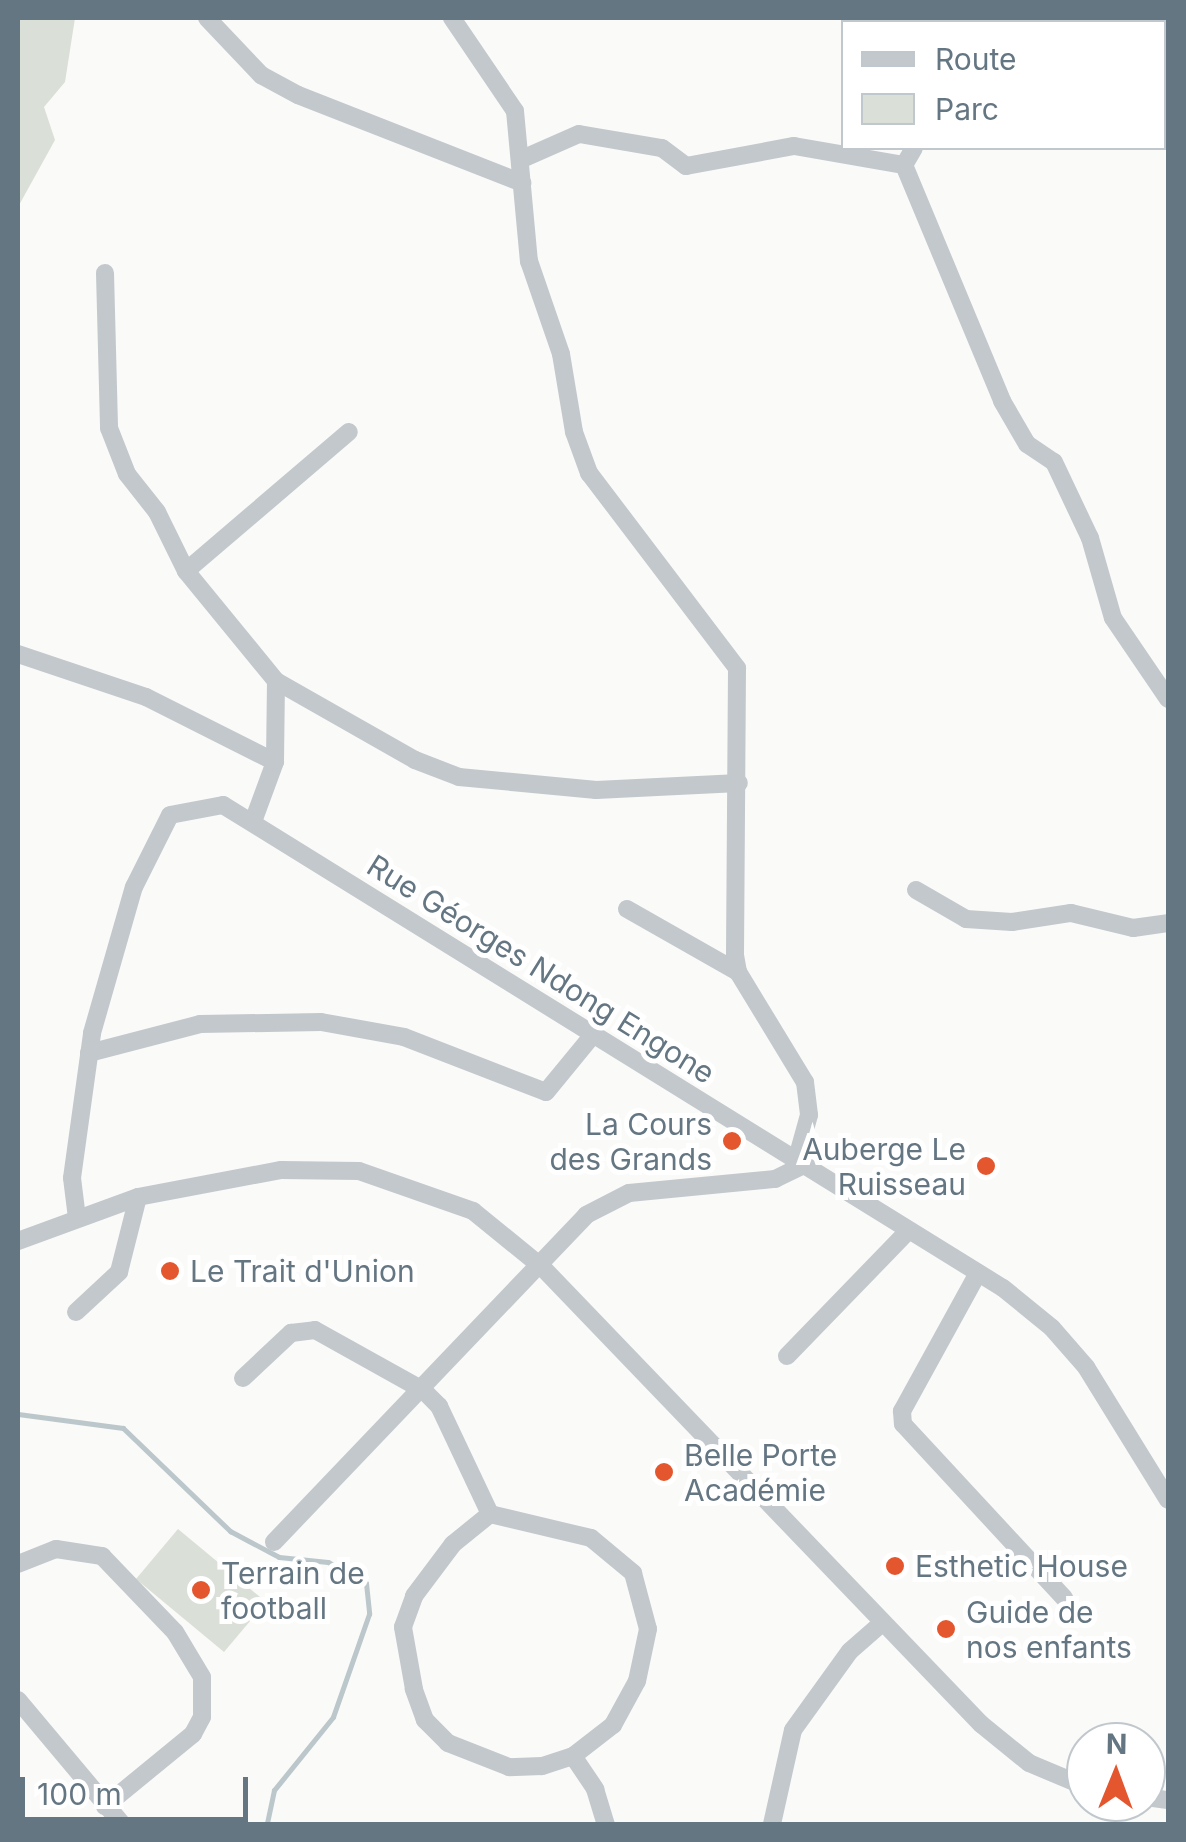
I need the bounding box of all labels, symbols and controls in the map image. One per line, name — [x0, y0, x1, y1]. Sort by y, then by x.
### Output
legend — [841, 20, 1166, 150]
text: Route — [935, 41, 1017, 77]
text: Parc — [935, 91, 999, 127]
street label: Rue Géorges Ndong Engone — [361, 847, 721, 1091]
place label: La Cours des Grands — [549, 1106, 712, 1176]
marker: La Cours des Grands — [721, 1130, 743, 1152]
place label: Auberge Le Ruisseau — [802, 1131, 966, 1202]
marker: Auberge Le Ruisseau — [975, 1155, 997, 1177]
place label: Le Trait d'Union — [190, 1253, 415, 1289]
marker: Le Trait d'Union — [159, 1260, 181, 1282]
place label: Belle Porte Académie — [684, 1437, 837, 1508]
marker: Belle Porte Académie — [653, 1461, 675, 1483]
place label: Esthetic House — [915, 1548, 1128, 1584]
place label: Terrain de football — [221, 1555, 365, 1626]
marker: Esthetic House — [884, 1555, 906, 1577]
marker: Terrain de football — [190, 1579, 212, 1601]
place label: Guide de nos enfants — [966, 1594, 1132, 1664]
marker: Guide de nos enfants — [935, 1618, 957, 1640]
north arrow — [1066, 1722, 1166, 1822]
text: N — [1106, 1727, 1127, 1761]
scale bar — [25, 1757, 252, 1819]
text: 100 m — [37, 1776, 122, 1812]

